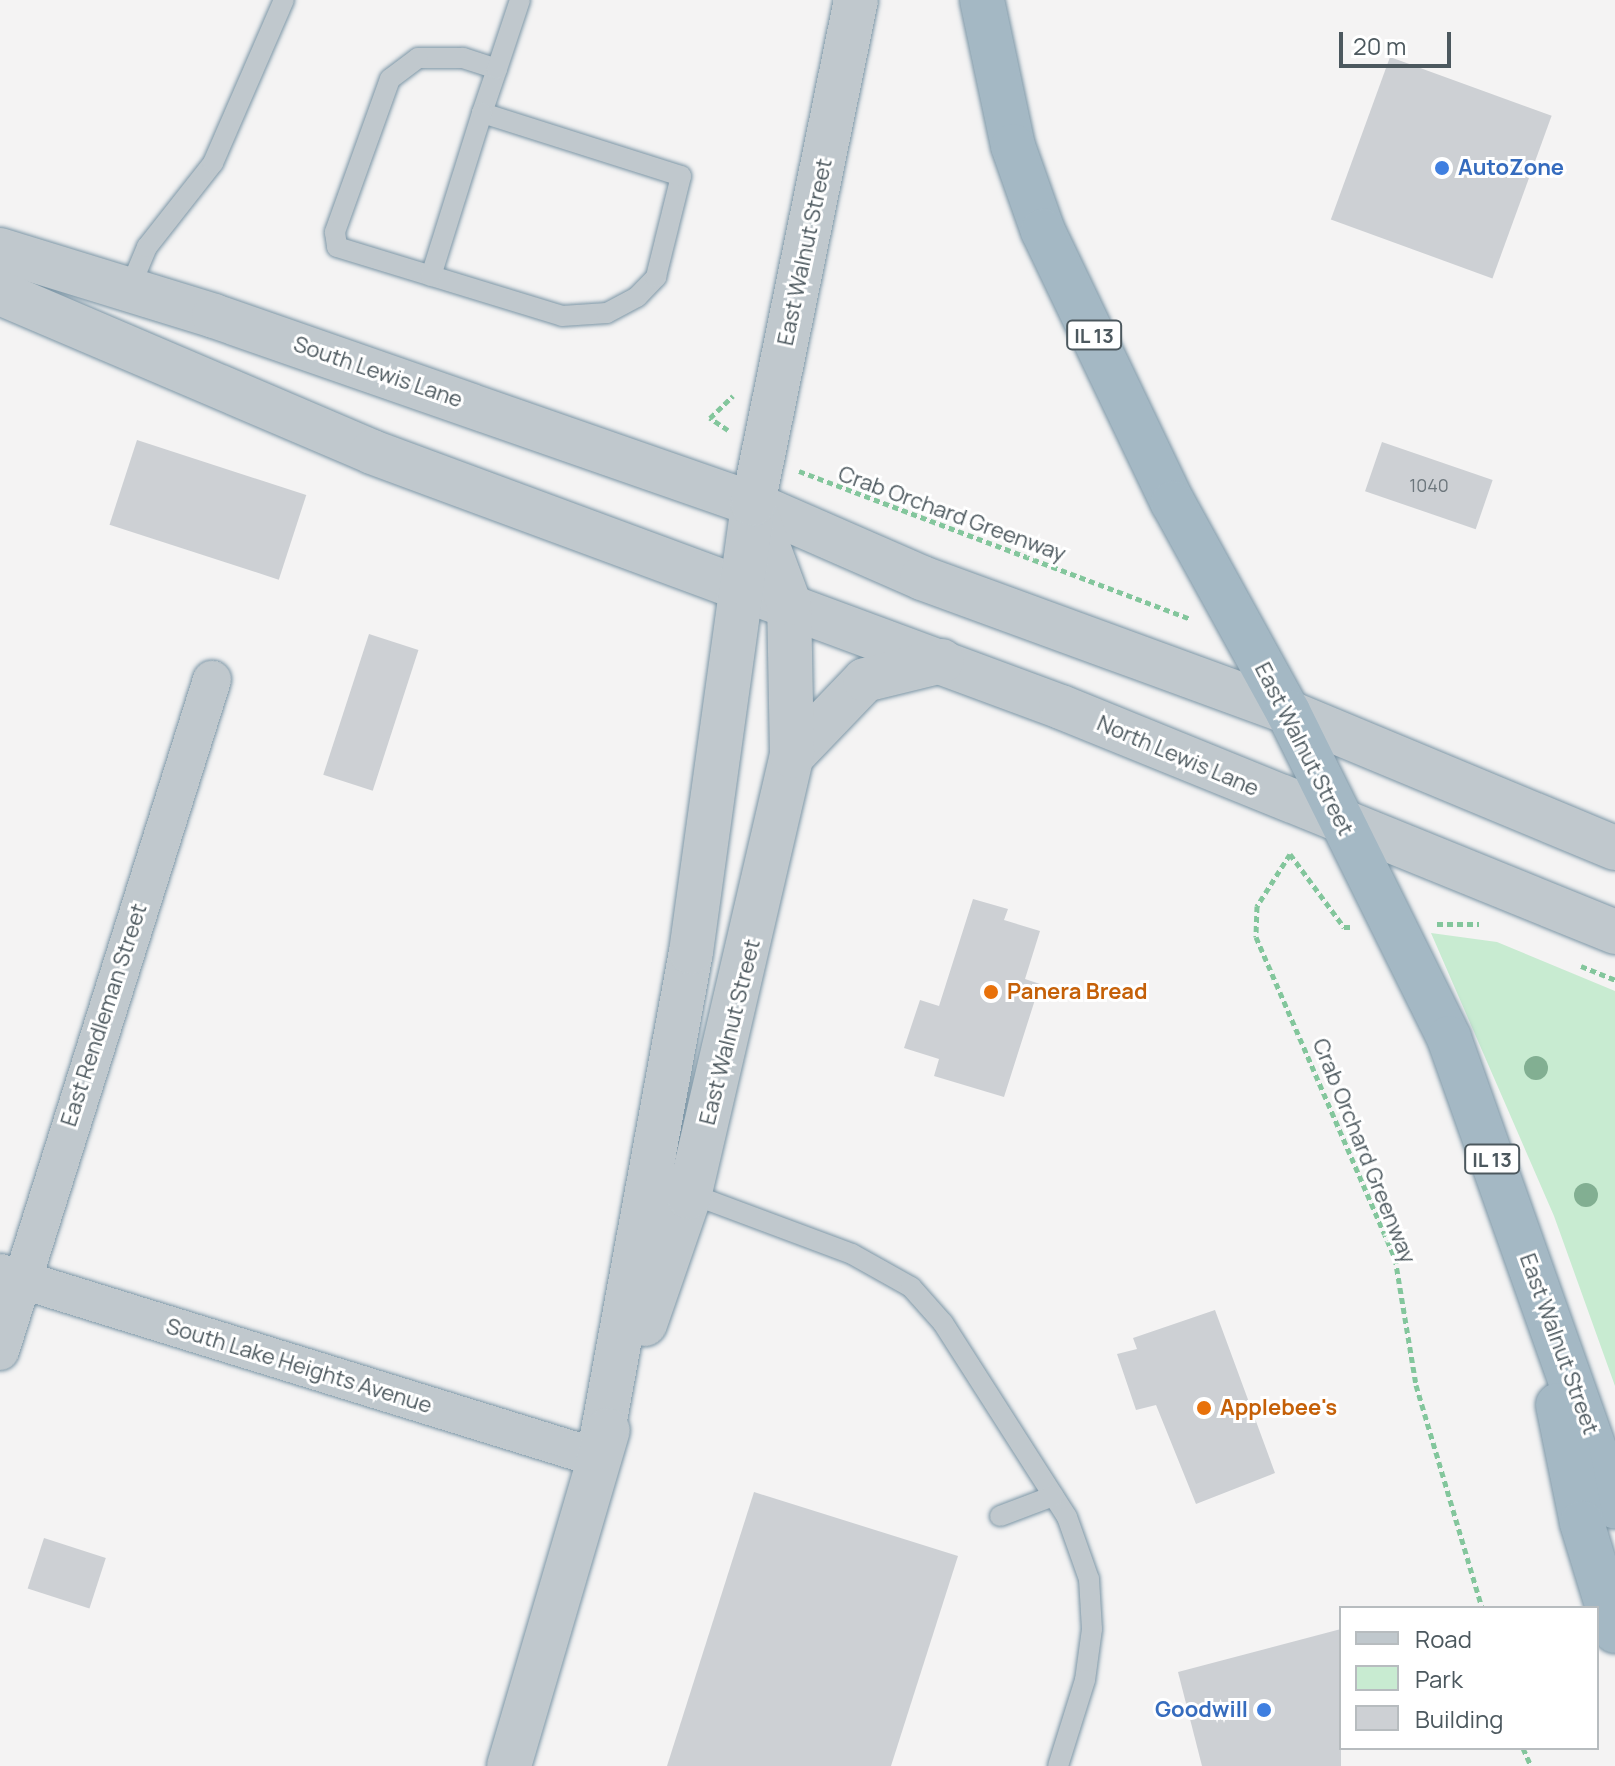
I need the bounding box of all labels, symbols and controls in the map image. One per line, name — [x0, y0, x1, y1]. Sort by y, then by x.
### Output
scale bar — [1343, 16, 1455, 66]
text: 20 m — [1353, 29, 1406, 62]
place label: AutoZone — [1458, 155, 1564, 181]
street label: East Walnut Street — [772, 156, 838, 348]
marker: AutoZone — [1433, 159, 1451, 177]
road number: IL 13 — [1064, 319, 1124, 351]
street label: South Lewis Lane — [290, 331, 466, 413]
street label: Crab Orchard Greenway — [835, 461, 1069, 567]
house number: 1040 — [1409, 474, 1449, 496]
street label: East Walnut Street — [1249, 658, 1359, 840]
street label: North Lewis Lane — [1093, 710, 1263, 802]
street label: East Rendleman Street — [56, 900, 152, 1130]
street label: East Walnut Street — [694, 936, 766, 1128]
place label: Panera Bread — [1007, 979, 1148, 1005]
marker: Panera Bread — [982, 983, 1000, 1001]
street label: Crab Orchard Greenway — [1307, 1035, 1421, 1267]
road number: IL 13 — [1462, 1143, 1522, 1175]
street label: East Walnut Street — [1514, 1250, 1604, 1438]
street label: South Lake Heights Avenue — [163, 1313, 435, 1419]
place label: Applebee's — [1220, 1395, 1337, 1421]
marker: Applebee's — [1195, 1399, 1213, 1417]
legend — [1339, 1606, 1599, 1750]
text: Road — [1415, 1622, 1472, 1655]
text: Park — [1415, 1662, 1463, 1695]
place label: Goodwill — [1155, 1697, 1248, 1723]
marker: Goodwill — [1255, 1701, 1273, 1719]
text: Building — [1415, 1702, 1503, 1735]

